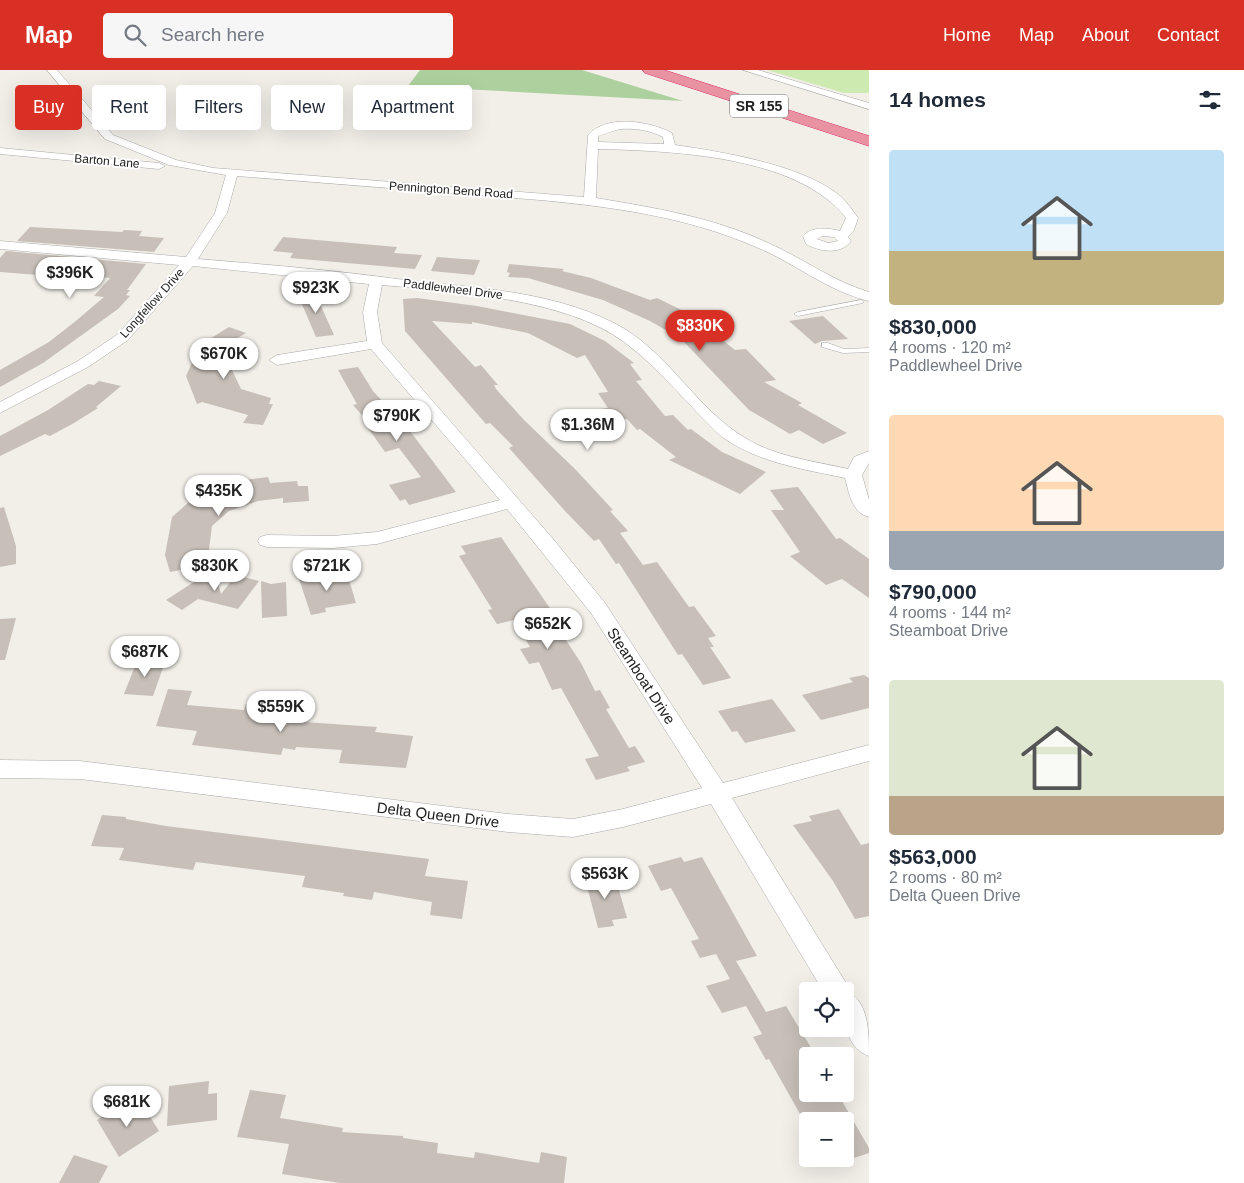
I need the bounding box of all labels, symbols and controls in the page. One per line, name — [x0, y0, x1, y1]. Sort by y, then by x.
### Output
search box — [103, 13, 453, 58]
text: Map — [25, 21, 73, 48]
icon: search — [121, 21, 149, 49]
text: Search here — [161, 24, 265, 45]
text: Home — [943, 25, 991, 45]
text: Map — [1019, 25, 1054, 45]
text: About — [1082, 25, 1129, 45]
text: Contact — [1157, 25, 1219, 45]
chip: Buy — [15, 85, 82, 130]
chip: Rent — [92, 85, 166, 130]
chip: Filters — [176, 85, 261, 130]
chip: New — [271, 85, 343, 130]
chip: Apartment — [353, 85, 472, 130]
icon: filters — [1196, 86, 1224, 114]
text: 14 homes — [889, 88, 986, 111]
road number: SR 155 — [730, 94, 788, 118]
street label: Barton Lane — [74, 151, 141, 171]
street label: Pennington Bend Road — [389, 179, 513, 201]
icon: home — [1012, 183, 1102, 273]
pin: $396K — [35, 256, 105, 299]
text: $396K — [46, 264, 94, 281]
street label: Longfellow Drive — [117, 265, 187, 341]
pin: $923K — [281, 272, 351, 314]
street label: Paddlewheel Drive — [402, 276, 504, 302]
text: $923K — [292, 279, 340, 296]
pin: $830K — [665, 310, 735, 352]
text: $830,000 — [889, 315, 977, 338]
text: $830K — [676, 317, 724, 334]
pin: $670K — [189, 338, 259, 380]
text: 4 rooms · 120 m² — [889, 339, 1011, 356]
text: $670K — [200, 345, 248, 362]
text: Paddlewheel Drive — [889, 357, 1022, 374]
pin: $790K — [362, 400, 432, 442]
text: $790K — [373, 407, 421, 424]
pin: $1.36M — [547, 408, 629, 451]
text: $1.36M — [561, 416, 615, 433]
icon: home — [1012, 448, 1102, 538]
pin: $435K — [184, 474, 254, 517]
text: $435K — [195, 482, 243, 499]
pin: $830K — [180, 550, 250, 592]
pin: $721K — [292, 550, 362, 592]
text: $830K — [191, 557, 239, 574]
text: $721K — [303, 557, 351, 574]
text: $790,000 — [889, 580, 977, 603]
text: 4 rooms · 144 m² — [889, 604, 1011, 621]
pin: $652K — [513, 608, 583, 650]
text: $652K — [524, 615, 572, 632]
text: Steamboat Drive — [889, 622, 1008, 639]
street label: Steamboat Drive — [604, 624, 679, 727]
pin: $687K — [110, 636, 180, 678]
text: $687K — [121, 643, 169, 660]
pin: $559K — [246, 690, 316, 733]
text: $559K — [257, 698, 305, 715]
icon: home — [1012, 713, 1102, 803]
street label: Delta Queen Drive — [376, 799, 500, 830]
text: $563,000 — [889, 845, 977, 868]
pin: $563K — [570, 858, 640, 900]
text: $563K — [581, 865, 629, 882]
text: 2 rooms · 80 m² — [889, 869, 1002, 886]
text: Delta Queen Drive — [889, 887, 1021, 904]
map controls — [799, 982, 854, 1167]
button: locate — [799, 982, 854, 1037]
button: + — [799, 1047, 854, 1102]
pin: $681K — [92, 1086, 162, 1128]
text: $681K — [103, 1093, 151, 1110]
button: − — [799, 1112, 854, 1167]

